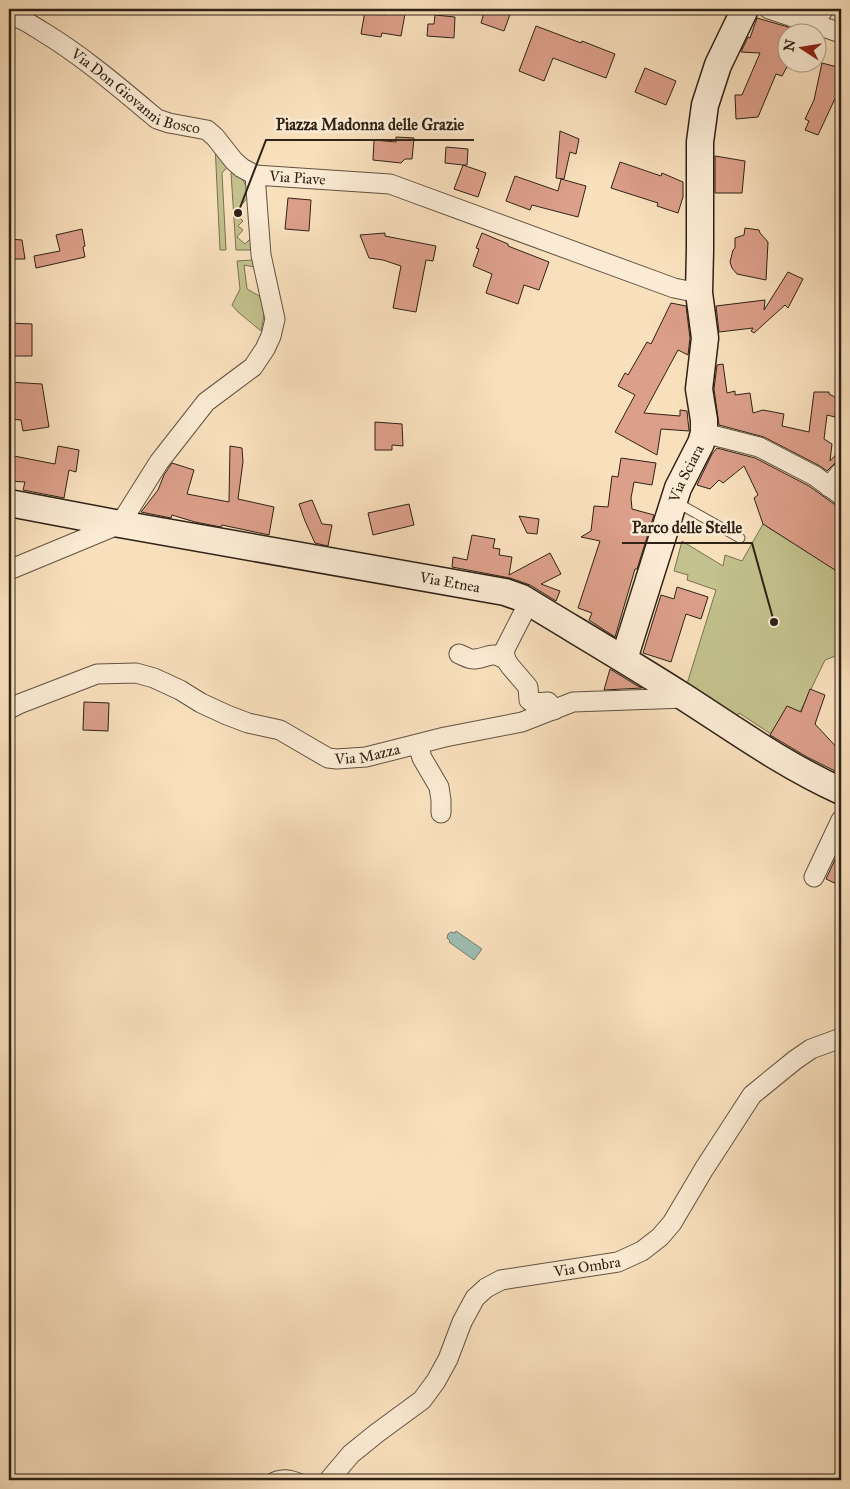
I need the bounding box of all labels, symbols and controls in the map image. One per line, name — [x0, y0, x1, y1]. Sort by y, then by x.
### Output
north arrow — [778, 22, 828, 72]
text: N — [780, 38, 799, 53]
street label: Via Don Giovanni Bosco — [67, 44, 202, 138]
callout: Piazza Madonna delle Grazie — [266, 109, 474, 140]
text: Piazza Madonna delle Grazie — [276, 115, 465, 134]
street label: Via Piave — [268, 167, 326, 189]
street label: Via Sciara — [665, 441, 708, 505]
callout: Parco delle Stelle — [622, 512, 752, 543]
text: Parco delle Stelle — [632, 518, 742, 537]
street label: Via Etnea — [417, 568, 482, 597]
street label: Via Mazza — [333, 740, 403, 768]
street label: Via Ombra — [552, 1253, 623, 1281]

